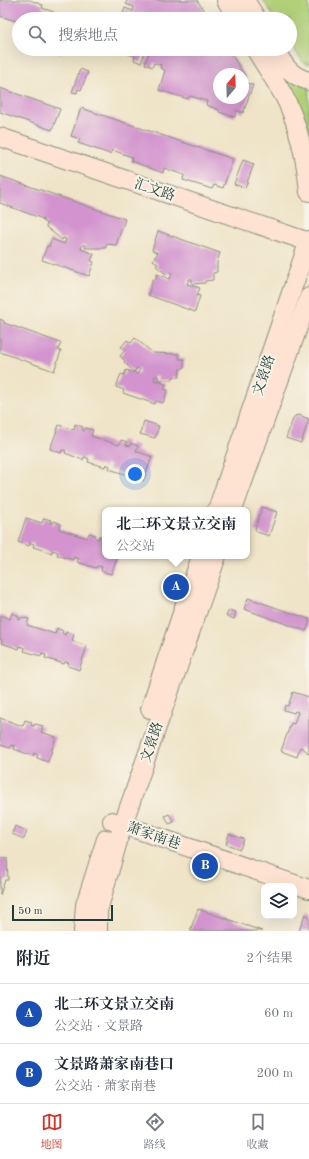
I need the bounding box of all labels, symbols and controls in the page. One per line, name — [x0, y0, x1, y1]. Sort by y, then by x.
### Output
search box — [12, 12, 297, 56]
icon: search — [26, 23, 48, 45]
text: 搜索地点 — [58, 29, 118, 44]
north arrow — [213, 68, 249, 104]
street label: 汇文路 — [133, 176, 177, 203]
street label: 文景路 — [250, 353, 277, 397]
your location — [125, 464, 145, 484]
popup — [102, 507, 250, 559]
text: 北二环文景立交南 — [116, 518, 236, 533]
text: 公交站 — [116, 540, 155, 553]
pin: A — [163, 572, 189, 602]
street label: 文景路 — [138, 720, 165, 764]
street label: 萧家南巷 — [125, 819, 183, 852]
pin: B — [192, 851, 218, 881]
map controls — [261, 883, 297, 919]
button: layers — [261, 883, 297, 919]
scale bar — [12, 903, 113, 922]
text: 50 m — [18, 906, 43, 917]
text: 附近 — [16, 951, 50, 968]
text: 2个结果 — [246, 952, 293, 965]
text: 北二环文景立交南 — [54, 998, 174, 1013]
text: A — [24, 1007, 34, 1020]
text: 60 m — [264, 1007, 293, 1020]
text: 公交站 · 文景路 — [54, 1020, 143, 1033]
text: 文景路萧家南巷口 — [54, 1058, 174, 1073]
text: B — [24, 1067, 34, 1080]
text: 200 m — [256, 1067, 293, 1080]
text: 公交站 · 萧家南巷 — [54, 1080, 156, 1093]
tab: 地图 — [41, 1111, 63, 1153]
tab: 路线 — [144, 1111, 166, 1153]
tab: 收藏 — [247, 1111, 269, 1153]

